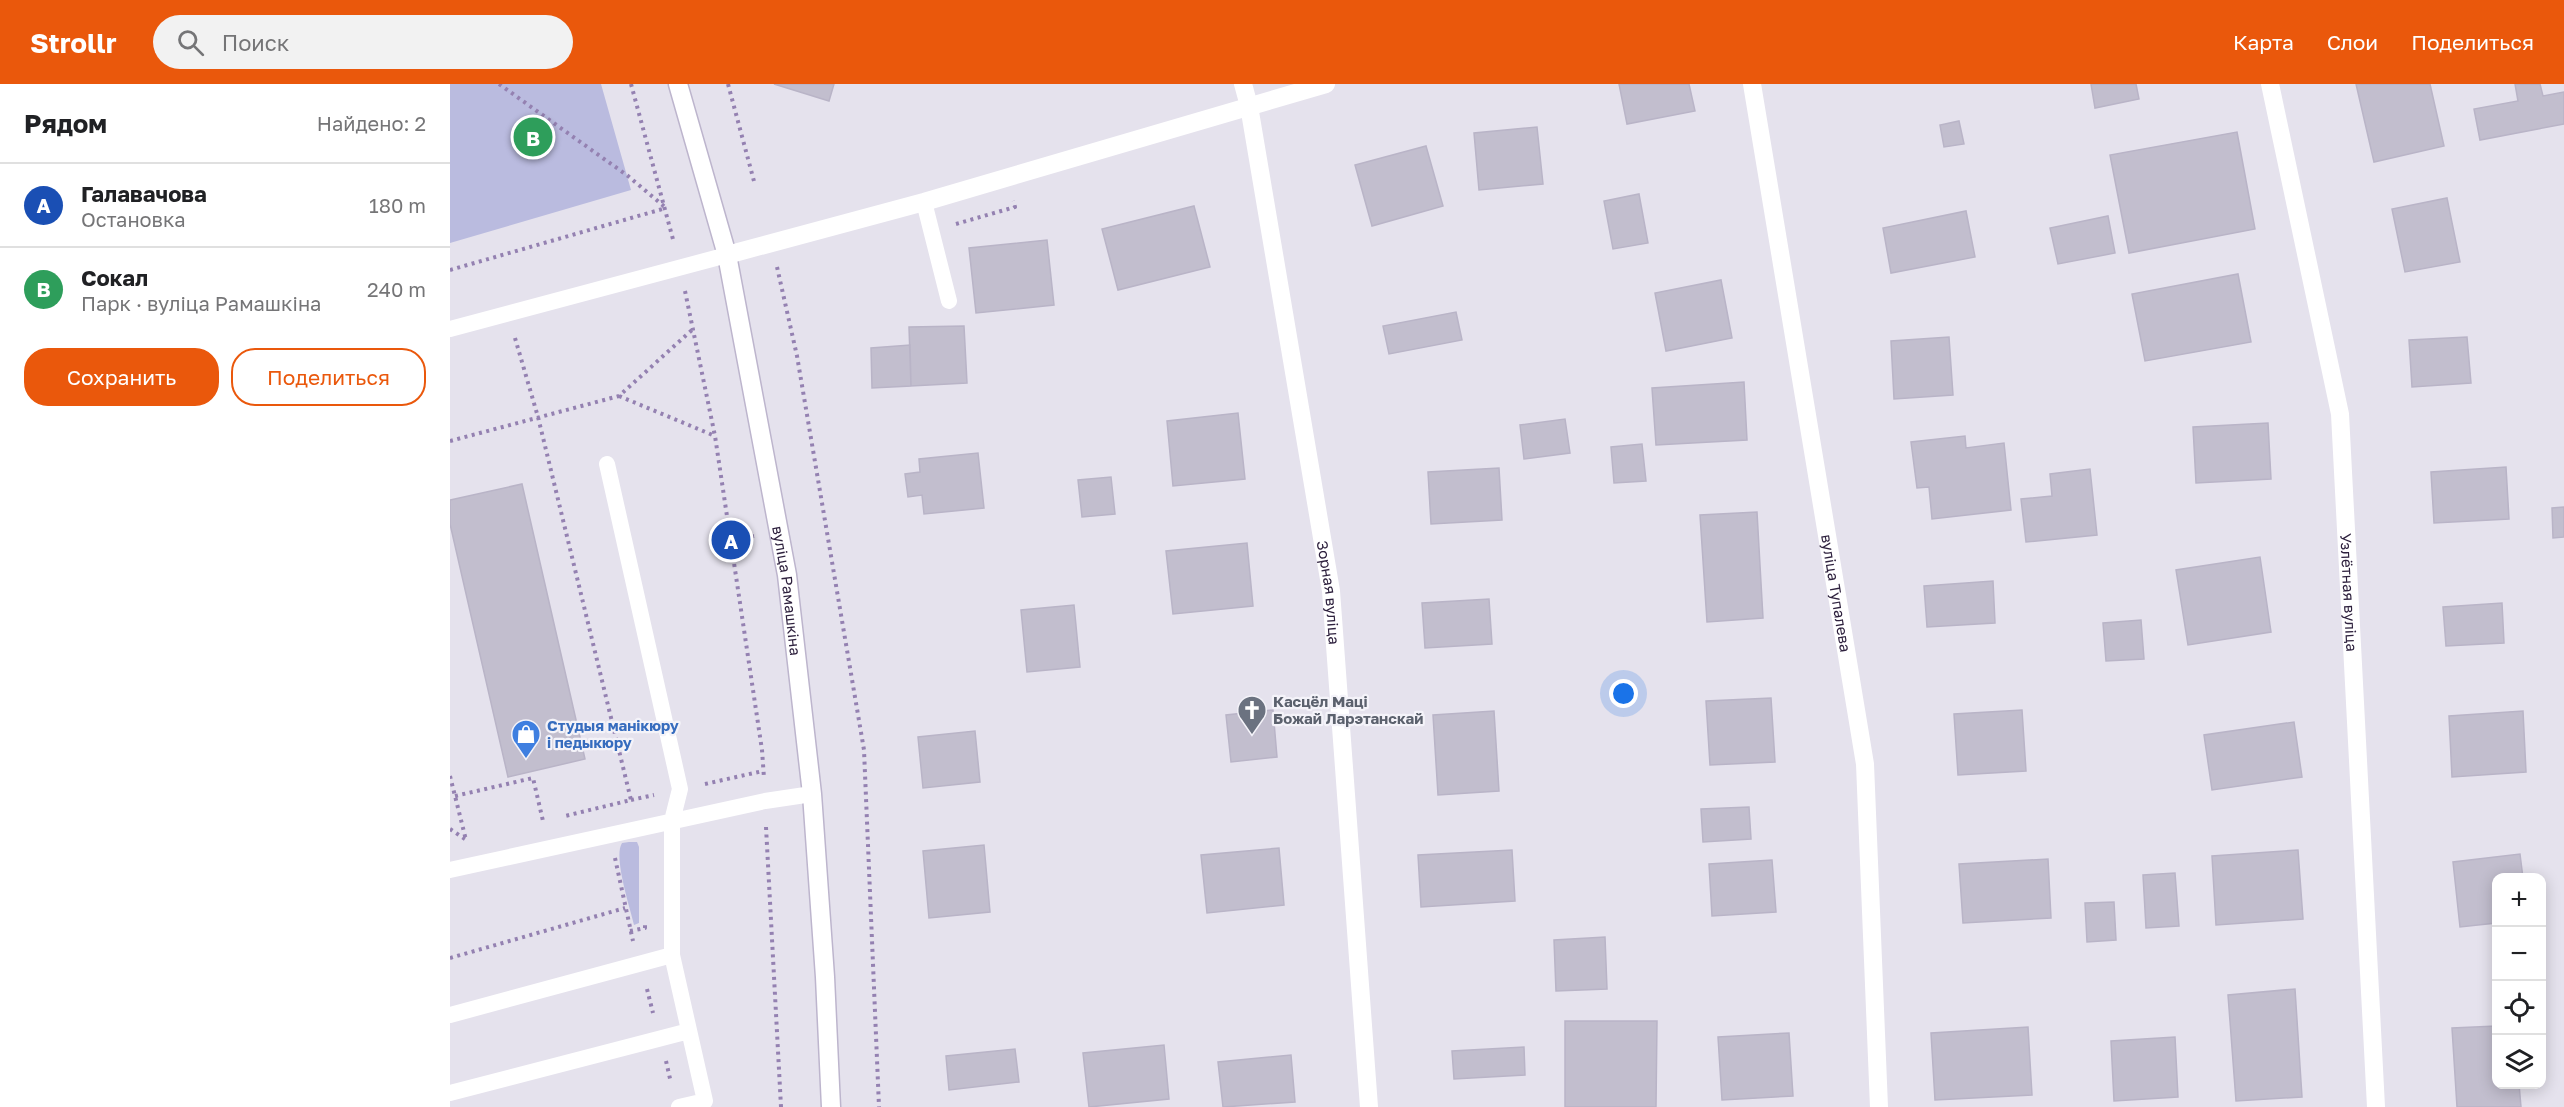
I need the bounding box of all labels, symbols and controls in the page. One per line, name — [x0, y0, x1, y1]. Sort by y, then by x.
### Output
search box — [153, 15, 573, 69]
text: Strollr — [30, 26, 117, 59]
icon: search — [174, 26, 207, 59]
text: Поиск — [222, 29, 289, 56]
text: Карта — [2233, 29, 2294, 55]
text: Слои — [2327, 29, 2378, 55]
text: Поделиться — [2411, 29, 2534, 55]
text: Рядом — [24, 108, 107, 139]
text: Найдено: 2 — [317, 111, 426, 135]
pin: B — [514, 115, 553, 160]
text: Галавачова — [81, 180, 207, 207]
text: A — [36, 193, 51, 217]
text: 180 m — [369, 193, 426, 217]
text: Остановка — [81, 207, 186, 231]
text: Сокал — [81, 264, 148, 291]
text: B — [36, 277, 51, 301]
text: 240 m — [367, 277, 426, 301]
text: Парк · вуліца Рамашкіна — [81, 291, 321, 315]
button: Сохранить — [24, 348, 219, 406]
button: Поделиться — [231, 348, 426, 406]
pin: A — [712, 518, 750, 562]
street label: вуліца Рамашкіна — [769, 524, 805, 656]
street label: вуліца Тупалева — [1818, 533, 1855, 653]
street label: Узлётная вуліца — [2337, 533, 2361, 652]
street label: Зорная вуліца — [1314, 539, 1344, 645]
your location — [1609, 679, 1638, 708]
place label: Касцёл Маці Божай Ларэтанскай — [1273, 692, 1423, 727]
church icon: Касцёл Маці Божай Ларэтанскай — [1236, 694, 1268, 736]
place label: Студыя манікюру і педыкюру — [547, 716, 679, 751]
shop icon: Студыя манікюру і педыкюру — [510, 718, 542, 760]
map controls — [2492, 873, 2546, 1089]
button: + — [2492, 873, 2546, 927]
button: − — [2492, 927, 2546, 981]
button: locate — [2492, 981, 2546, 1035]
button: layers — [2492, 1035, 2546, 1089]

